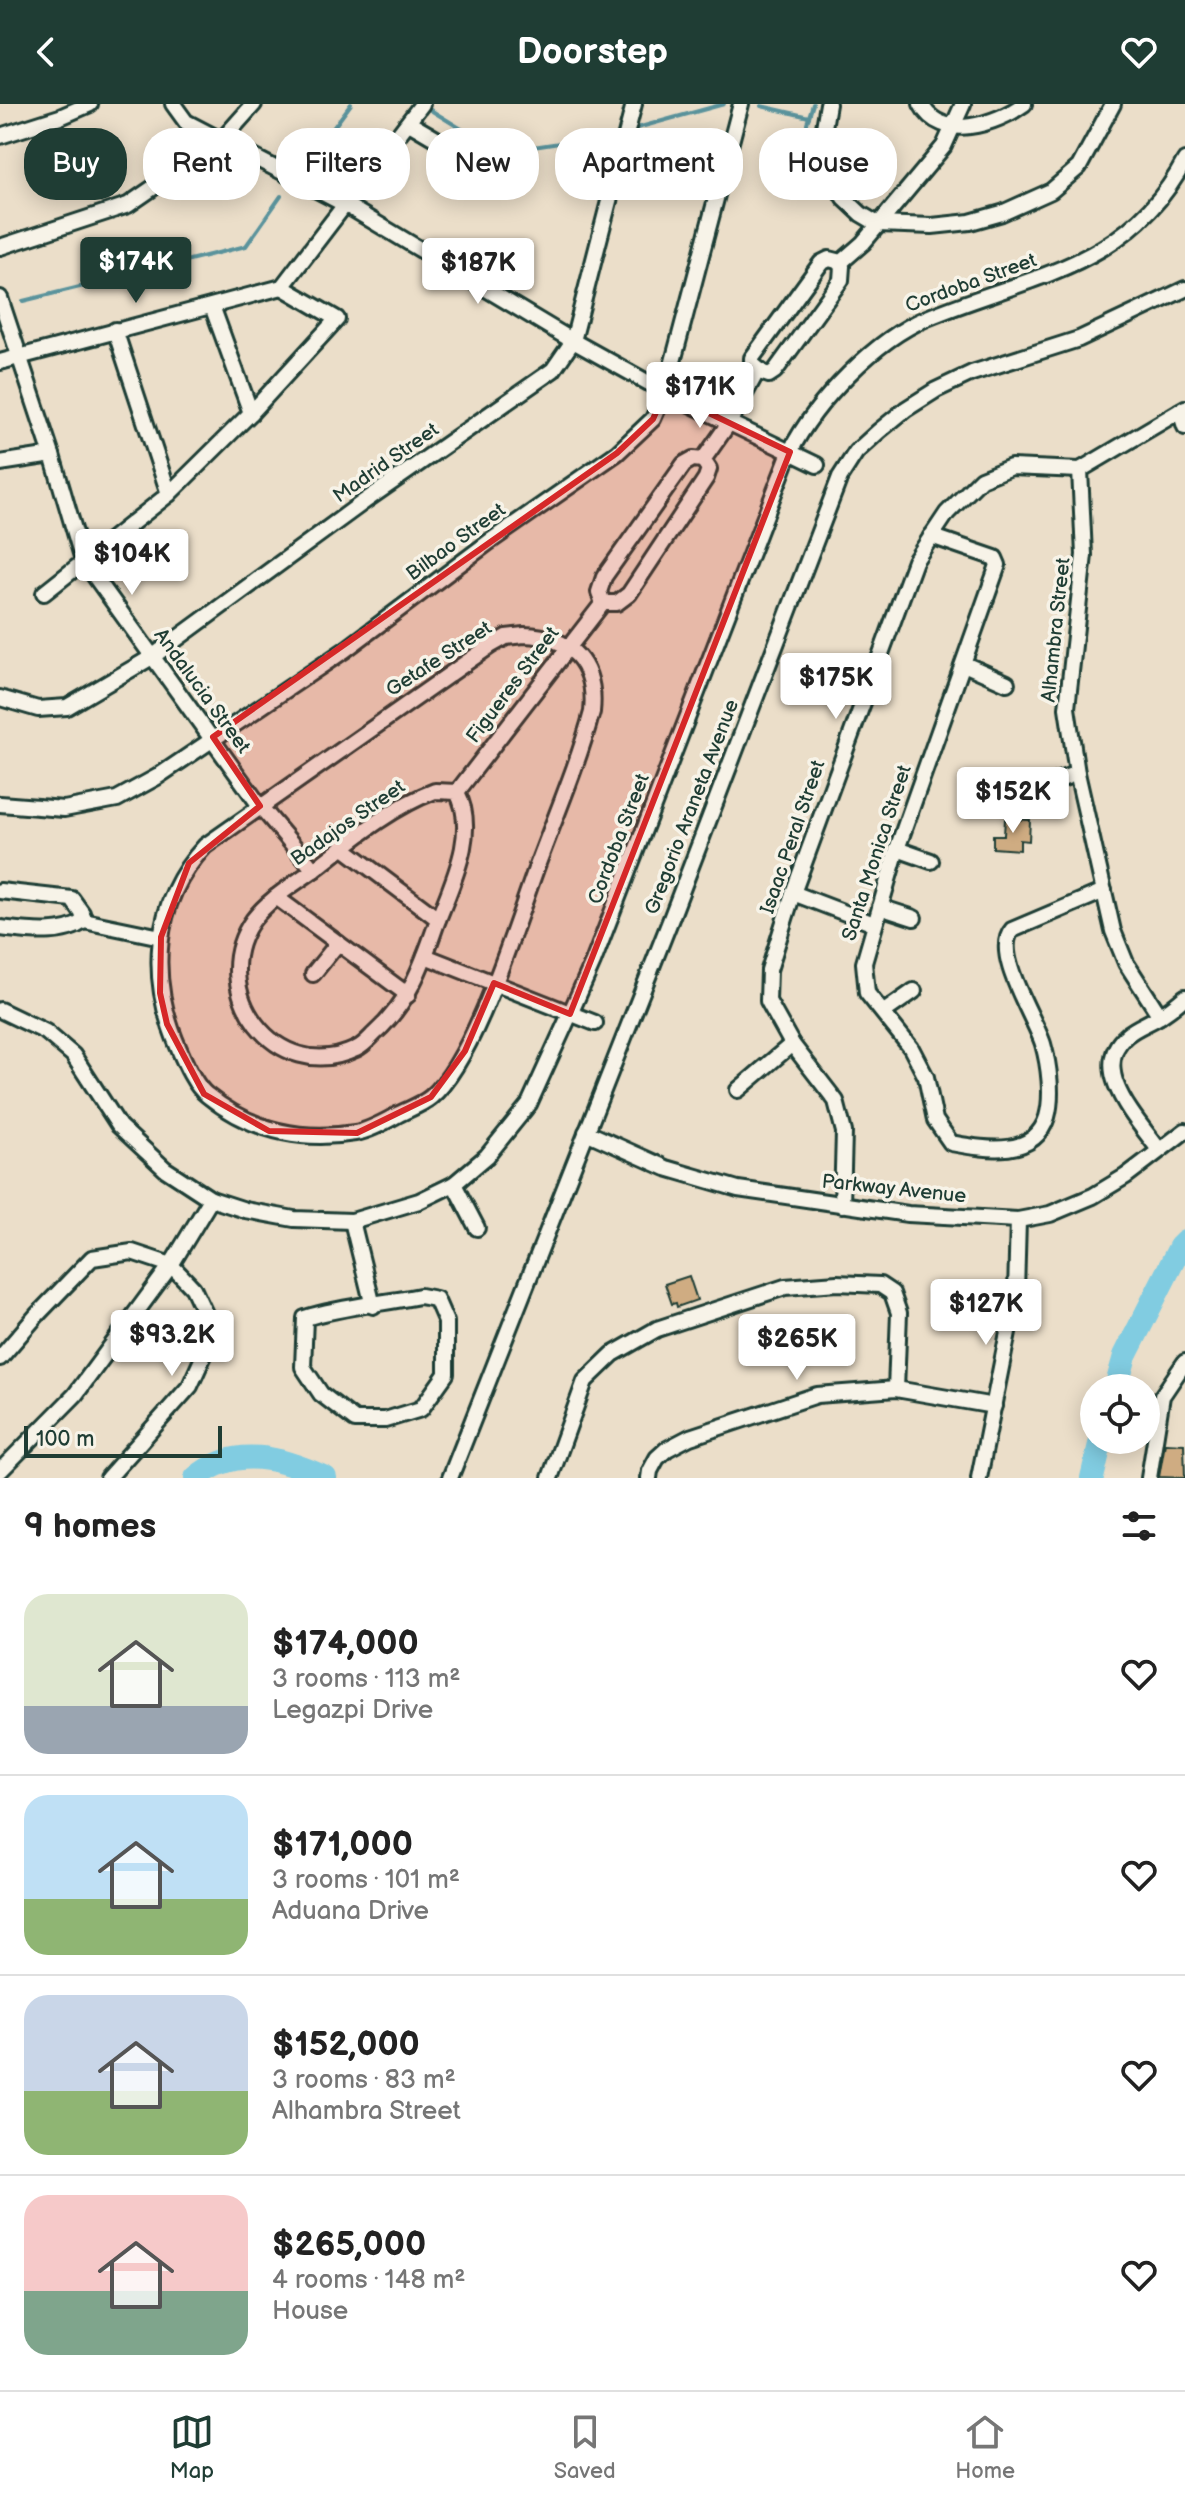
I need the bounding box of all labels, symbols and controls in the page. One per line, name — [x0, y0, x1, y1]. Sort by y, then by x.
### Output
icon: back — [24, 30, 68, 74]
icon: heart — [1117, 30, 1161, 74]
text: Doorstep — [517, 31, 668, 74]
chip: Buy — [24, 128, 127, 200]
chip: Rent — [143, 128, 260, 200]
chip: Filters — [276, 128, 410, 200]
chip: New — [426, 128, 539, 200]
chip: Apartment — [555, 128, 743, 200]
chip: House — [759, 128, 897, 200]
pin: $174K — [80, 237, 192, 305]
pin: $187K — [422, 238, 534, 306]
text: $174K — [98, 247, 174, 278]
text: $187K — [440, 248, 516, 279]
street label: Cordoba Street — [902, 248, 1040, 318]
pin: $171K — [644, 362, 756, 430]
text: $171K — [664, 372, 736, 403]
street label: Madrid Street — [329, 418, 443, 508]
street label: Bilbao Street — [402, 498, 510, 586]
pin: $104K — [76, 529, 188, 597]
text: $104K — [93, 539, 171, 570]
street label: Alhambra Street — [1036, 557, 1076, 703]
street label: Getafe Street — [382, 616, 496, 702]
street label: Figueres Street — [461, 622, 565, 748]
street label: Andalucia Street — [149, 624, 255, 758]
pin: $175K — [780, 653, 892, 721]
text: $175K — [798, 663, 874, 694]
street label: Gregorio Araneta Avenue — [640, 696, 744, 918]
street label: Isaac Peral Street — [755, 757, 831, 917]
street label: Santa Monica Street — [837, 762, 917, 944]
pin: $152K — [957, 767, 1069, 835]
street label: Cordoba Street — [583, 770, 655, 908]
street label: Badajos Street — [286, 775, 410, 871]
text: $152K — [975, 777, 1051, 808]
street label: Parkway Avenue — [821, 1169, 967, 1209]
pin: $127K — [930, 1279, 1042, 1347]
text: $127K — [948, 1289, 1024, 1320]
pin: $93.2K — [107, 1310, 237, 1378]
pin: $265K — [741, 1314, 853, 1382]
text: $93.2K — [129, 1320, 215, 1351]
text: $265K — [756, 1324, 838, 1355]
map controls — [1080, 1374, 1160, 1454]
button: locate — [1080, 1374, 1160, 1454]
scale bar — [24, 1422, 222, 1458]
text: 100 m — [36, 1426, 95, 1453]
icon: filters — [1117, 1504, 1161, 1548]
text: 9 homes — [24, 1506, 156, 1547]
text: $174,000 — [272, 1623, 419, 1664]
icon: home — [88, 1626, 184, 1722]
icon: heart — [1117, 1652, 1161, 1696]
text: 3 rooms · 113 m² — [272, 1664, 461, 1695]
text: Legazpi Drive — [272, 1695, 433, 1726]
text: $171,000 — [272, 1824, 413, 1865]
icon: home — [88, 1827, 184, 1923]
icon: heart — [1117, 1853, 1161, 1897]
text: 3 rooms · 101 m² — [272, 1865, 460, 1896]
text: Aduana Drive — [272, 1896, 429, 1927]
text: $152,000 — [272, 2024, 420, 2065]
icon: home — [88, 2027, 184, 2123]
icon: heart — [1117, 2053, 1161, 2097]
text: 3 rooms · 83 m² — [272, 2065, 456, 2096]
text: Alhambra Street — [272, 2096, 461, 2127]
text: $265,000 — [272, 2224, 426, 2265]
icon: home — [88, 2227, 184, 2323]
icon: heart — [1117, 2253, 1161, 2297]
text: 4 rooms · 148 m² — [272, 2265, 465, 2296]
text: House — [272, 2296, 348, 2327]
tab: Map — [170, 2410, 214, 2485]
tab: Saved — [554, 2410, 616, 2485]
tab: Home — [955, 2410, 1015, 2485]

